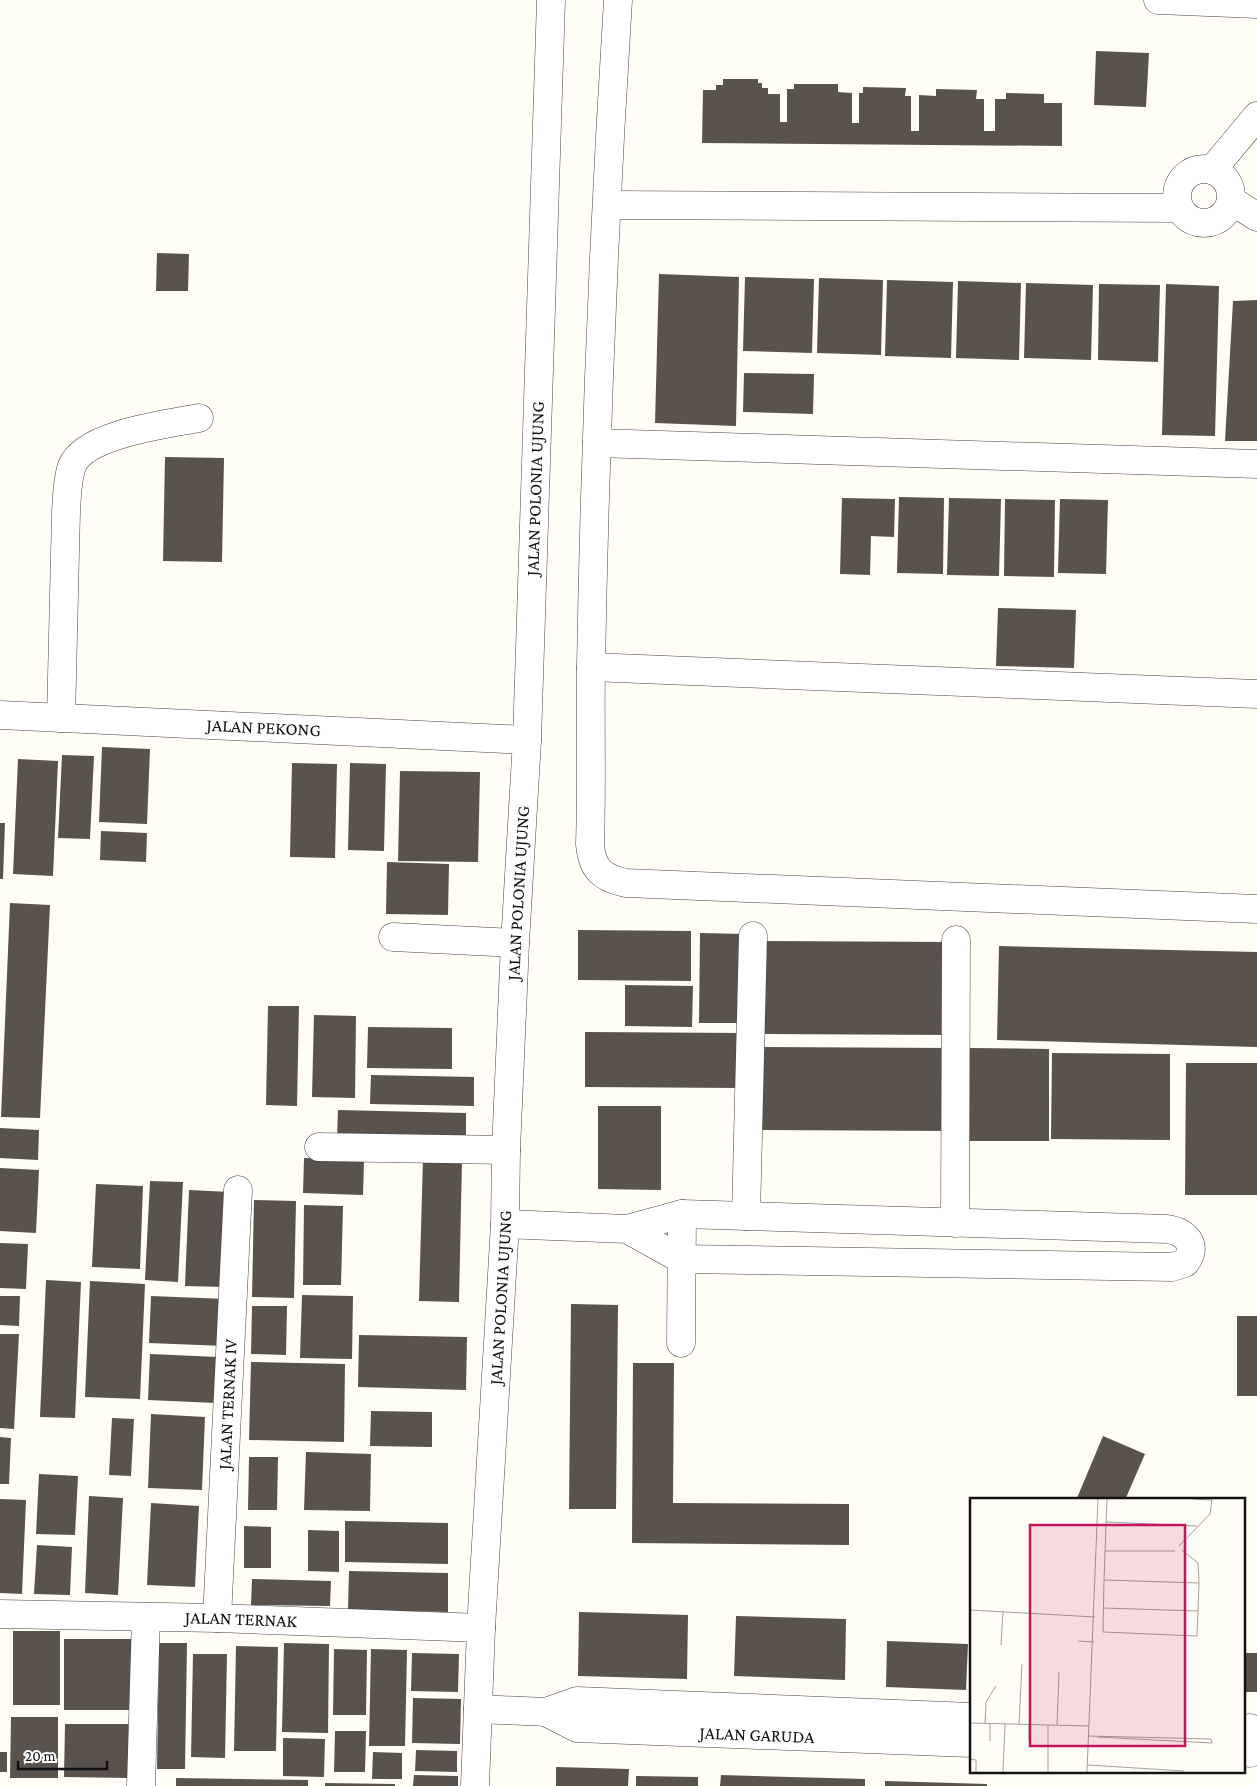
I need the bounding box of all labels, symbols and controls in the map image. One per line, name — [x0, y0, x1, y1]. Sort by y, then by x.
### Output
street label: JALAN POLONIA UJUNG — [522, 401, 548, 578]
street label: JALAN PEKONG — [204, 715, 321, 740]
street label: JALAN POLONIA UJUNG — [503, 805, 533, 983]
street label: JALAN POLONIA UJUNG — [485, 1210, 515, 1388]
street label: JALAN TERNAK IV — [214, 1338, 241, 1472]
inset map — [970, 1498, 1244, 1774]
street label: JALAN TERNAK — [183, 1607, 298, 1631]
street label: JALAN GARUDA — [697, 1723, 816, 1747]
scale bar — [18, 1738, 106, 1770]
text: 20 m — [25, 1748, 56, 1764]

